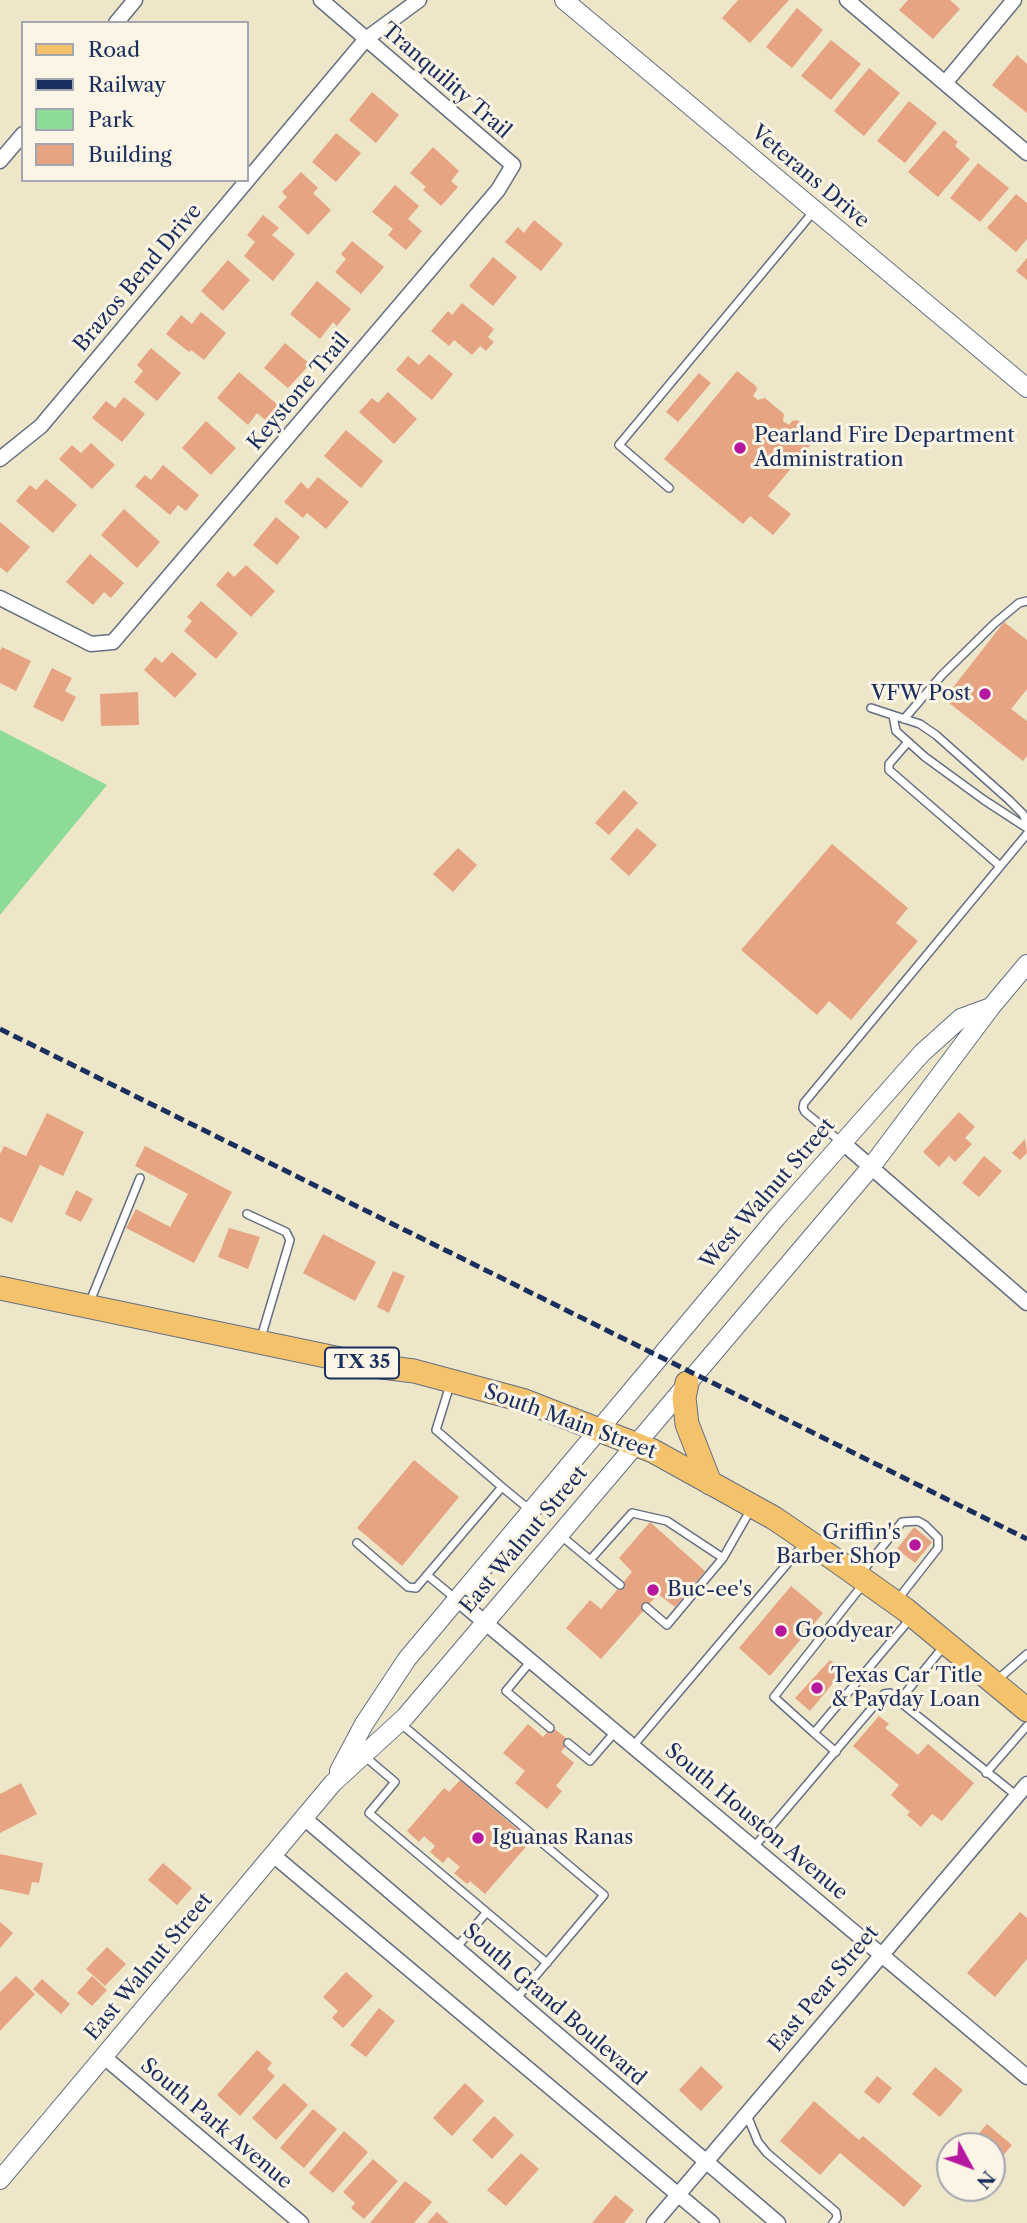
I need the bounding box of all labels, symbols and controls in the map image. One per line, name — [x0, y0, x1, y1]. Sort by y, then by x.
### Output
street label: Tranquility Trail — [376, 18, 516, 144]
legend — [21, 21, 248, 182]
text: Road — [88, 37, 140, 62]
text: Railway — [88, 72, 166, 97]
text: Park — [88, 107, 134, 132]
street label: Veterans Drive — [746, 120, 874, 234]
text: Building — [88, 142, 172, 167]
street label: Brazos Bend Drive — [69, 199, 207, 357]
street label: Keystone Trail — [243, 328, 355, 456]
place label: Pearland Fire Department Administration — [754, 423, 1015, 473]
marker: Pearland Fire Department Administration — [732, 440, 748, 456]
place label: VFW Post — [871, 681, 971, 707]
marker: VFW Post — [977, 686, 993, 702]
street label: West Walnut Street — [695, 1113, 841, 1275]
road number: TX 35 — [325, 1348, 399, 1378]
street label: South Main Street — [480, 1379, 660, 1465]
street label: East Walnut Street — [455, 1461, 593, 1619]
place label: Griffin's Barber Shop — [776, 1520, 901, 1570]
marker: Griffin's Barber Shop — [907, 1537, 923, 1553]
place label: Buc-ee's — [667, 1577, 752, 1603]
marker: Buc-ee's — [645, 1582, 661, 1598]
place label: Goodyear — [795, 1618, 893, 1644]
marker: Goodyear — [773, 1623, 789, 1639]
place label: Texas Car Title & Payday Loan — [831, 1663, 983, 1713]
marker: Texas Car Title & Payday Loan — [809, 1680, 825, 1696]
street label: South Houston Avenue — [660, 1738, 852, 1906]
place label: Iguanas Ranas — [492, 1825, 633, 1851]
marker: Iguanas Ranas — [470, 1830, 486, 1846]
street label: East Walnut Street — [80, 1888, 218, 2046]
street label: South Grand Boulevard — [457, 1919, 651, 2091]
street label: East Pear Street — [764, 1920, 884, 2058]
street label: South Park Avenue — [135, 2053, 297, 2195]
north arrow — [936, 2132, 1006, 2202]
text: N — [972, 2166, 1000, 2194]

